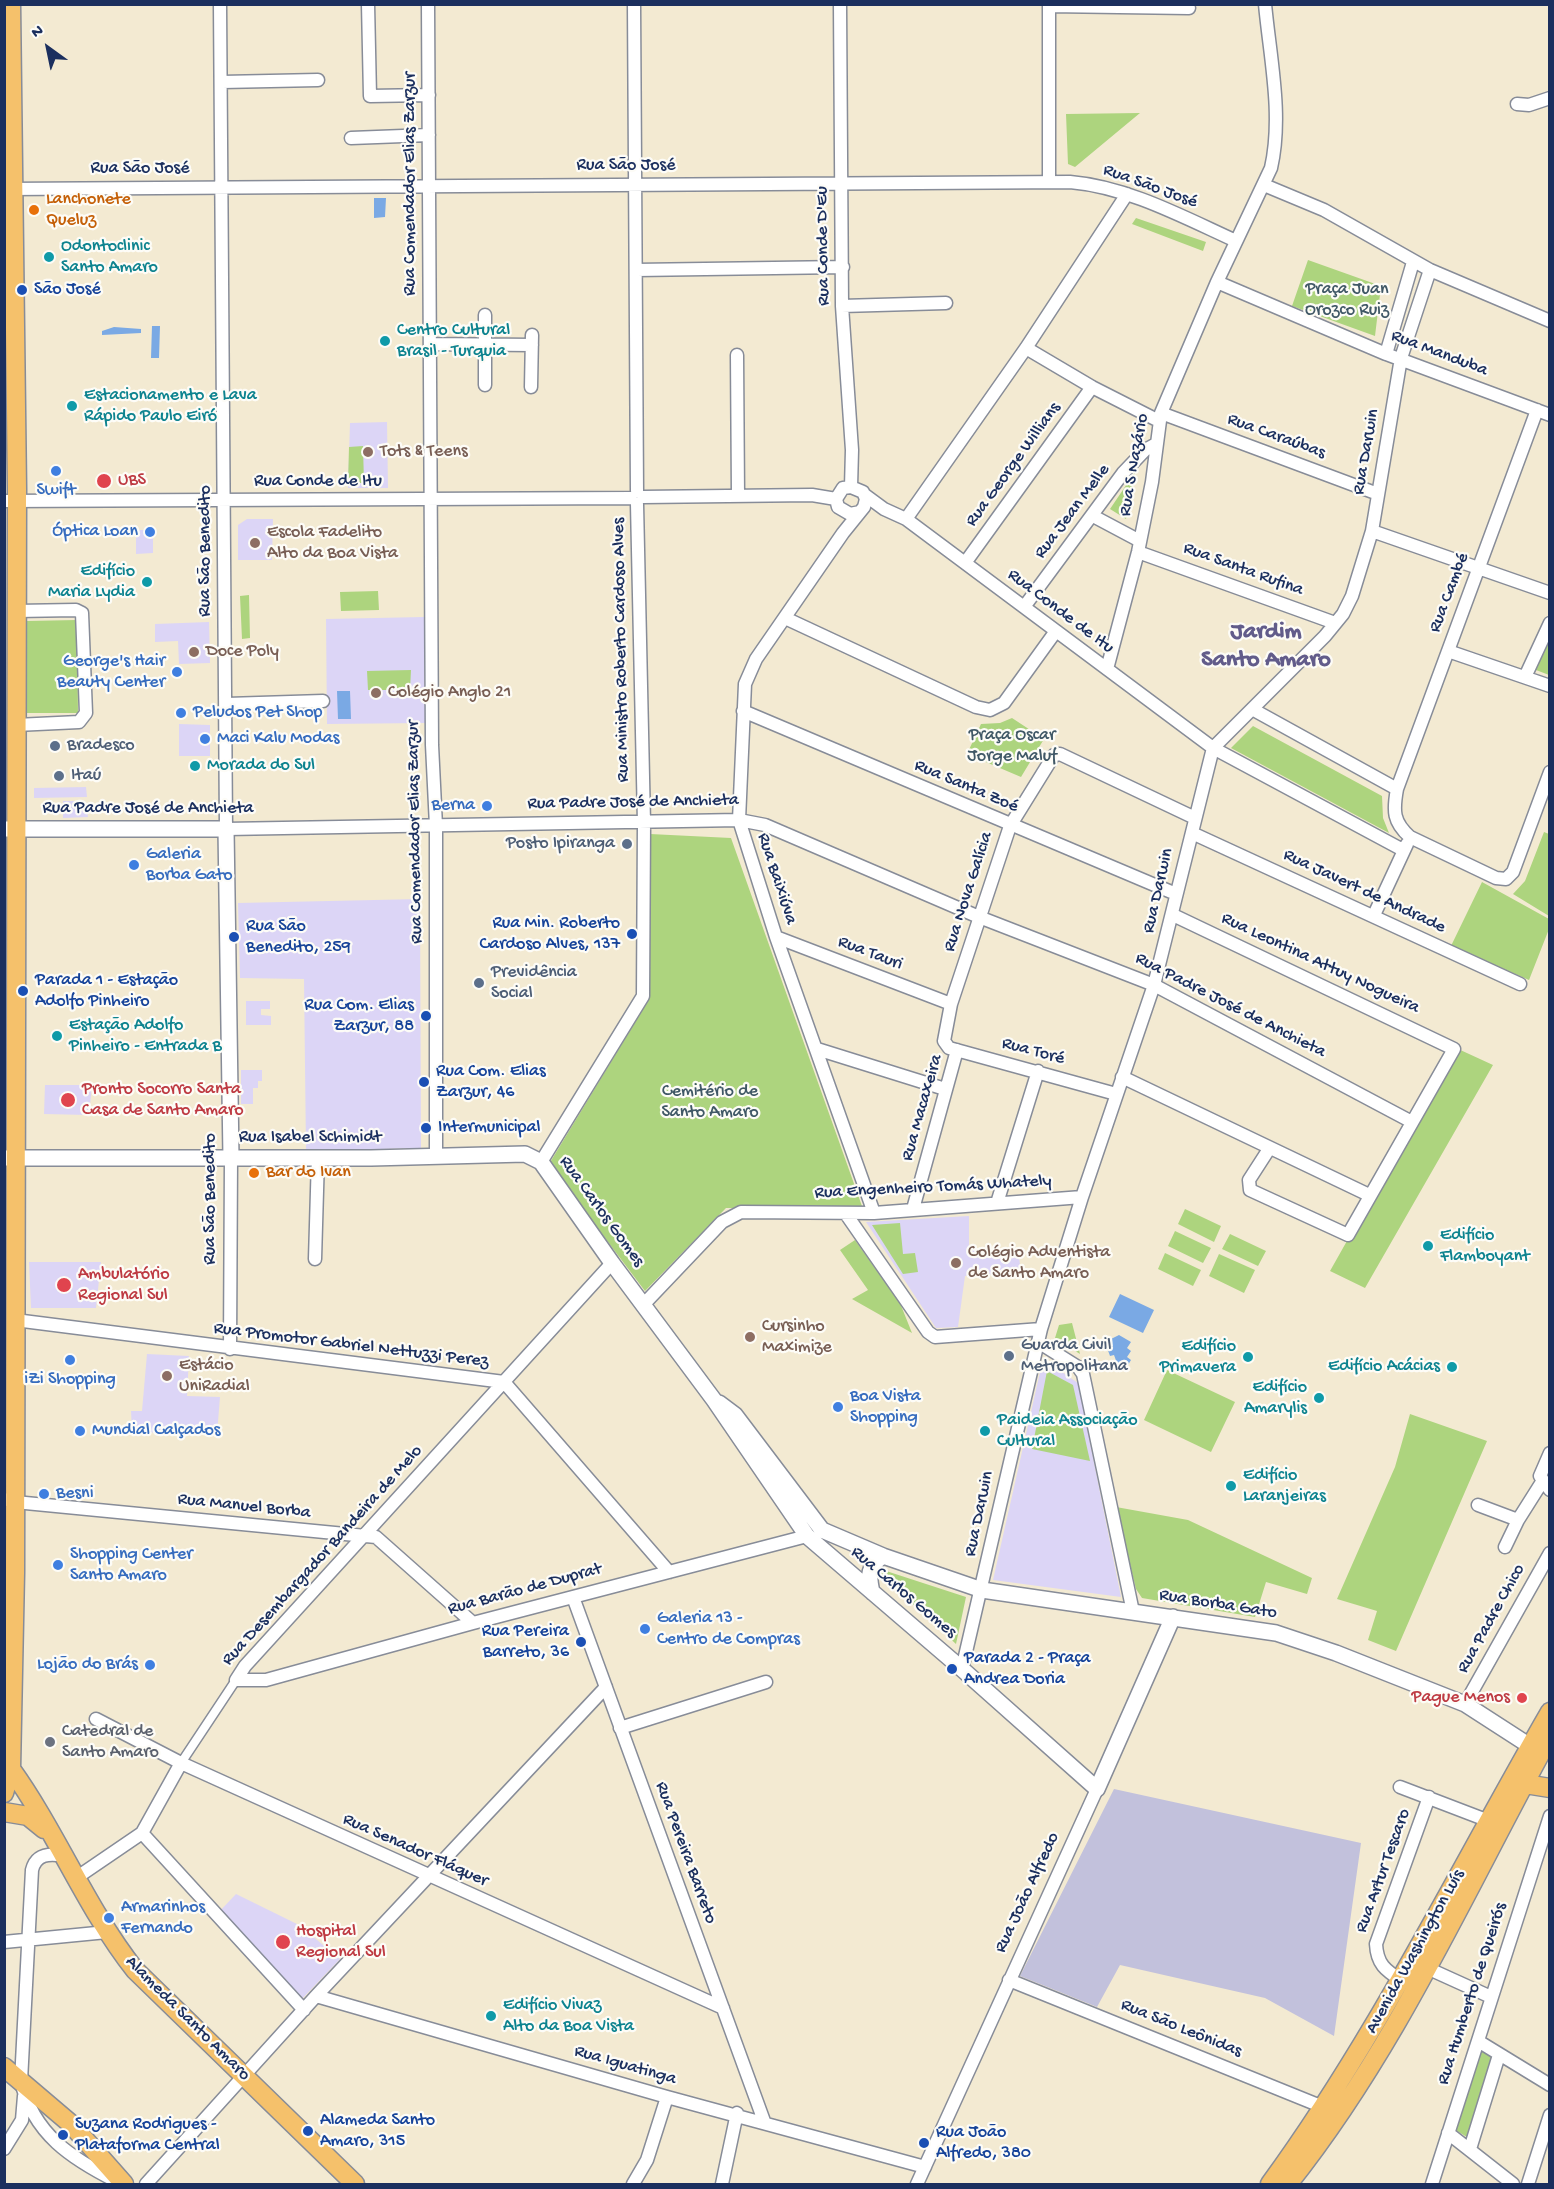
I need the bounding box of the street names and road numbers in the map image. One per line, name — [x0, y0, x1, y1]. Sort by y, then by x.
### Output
street label: Rua Comendador Elias Zarzur — [400, 72, 422, 296]
street label: Rua São José — [577, 155, 675, 177]
street label: Rua São José — [91, 158, 189, 180]
street label: Rua São José — [1100, 160, 1200, 214]
street label: Rua Conde D'Eu — [812, 186, 836, 306]
street label: Rua Manduba — [1388, 326, 1490, 382]
street label: Rua George Willians — [962, 399, 1066, 531]
street label: Rua Darwin — [1349, 407, 1385, 497]
street label: Rua Caraúbas — [1224, 409, 1328, 465]
street label: Rua S Nazário — [1115, 412, 1155, 518]
street label: Rua Jean Melle — [1030, 460, 1116, 564]
street label: Rua Conde de Itu — [254, 471, 382, 493]
street label: Rua São Benedito — [195, 485, 217, 617]
street label: Rua Ministro Roberto Cardoso Alves — [609, 518, 635, 782]
street label: Rua Santa Rufina — [1180, 538, 1306, 602]
street label: Rua Cambé — [1425, 550, 1475, 636]
street label: Rua Conde de Itu — [1002, 565, 1118, 659]
street label: Rua Comendador Elias Zarzur — [403, 720, 429, 944]
street label: Rua Santa Zoé — [911, 755, 1021, 819]
street label: Rua Padre José de Anchieta — [527, 790, 739, 816]
street label: Rua Padre José de Anchieta — [42, 798, 254, 820]
street label: Rua Nova Galícia — [939, 829, 999, 955]
street label: Rua Baixiúva — [751, 830, 801, 928]
street label: Rua Javert de Andrade — [1279, 845, 1449, 939]
street label: Rua Darwin — [1139, 846, 1179, 936]
street label: Rua Leontina Attuy Nogueira — [1217, 909, 1423, 1019]
street label: Rua Tauri — [834, 932, 906, 976]
street label: Rua Padre José de Anchieta — [1131, 948, 1329, 1064]
street label: Rua Toré — [999, 1033, 1067, 1071]
street label: Rua Macaxeira — [897, 1052, 949, 1164]
street label: Rua Isabel Schimidt — [239, 1127, 381, 1149]
street label: Rua São Benedito — [200, 1133, 222, 1265]
street label: Rua Carlos Gomes — [554, 1152, 648, 1272]
street label: Rua Engenheiro Tomás Whately — [814, 1171, 1052, 1205]
street label: Rua Promotor Gabriel Nettuzzi Perez — [212, 1318, 490, 1374]
street label: Rua Desembargador Bandeira de Melo — [218, 1441, 428, 1671]
street label: Rua Darwin — [960, 1469, 1000, 1559]
street label: Rua Manuel Borba — [176, 1489, 312, 1525]
street label: Rua Carlos Gomes — [846, 1542, 960, 1644]
street label: Rua Barão de Duprat — [446, 1559, 604, 1621]
street label: Rua Padre Chico — [1453, 1561, 1531, 1677]
street label: Rua Borba Gato — [1158, 1585, 1278, 1625]
street label: Rua Pereira Barreto — [649, 1779, 721, 1927]
street label: Rua Artur Tescaro — [1352, 1806, 1416, 1936]
street label: Rua Senador Fláquer — [339, 1809, 491, 1893]
street label: Rua João Alfredo — [991, 1829, 1065, 1957]
street label: Avenida Washington Luís — [1362, 1866, 1470, 2038]
street label: Rua Humberto de Queirós — [1433, 1900, 1513, 2088]
street label: Alameda Santo Amaro — [120, 1952, 254, 2086]
street label: Rua São Leônidas — [1117, 1995, 1245, 2063]
street label: Rua Iguatinga — [571, 2041, 679, 2091]

